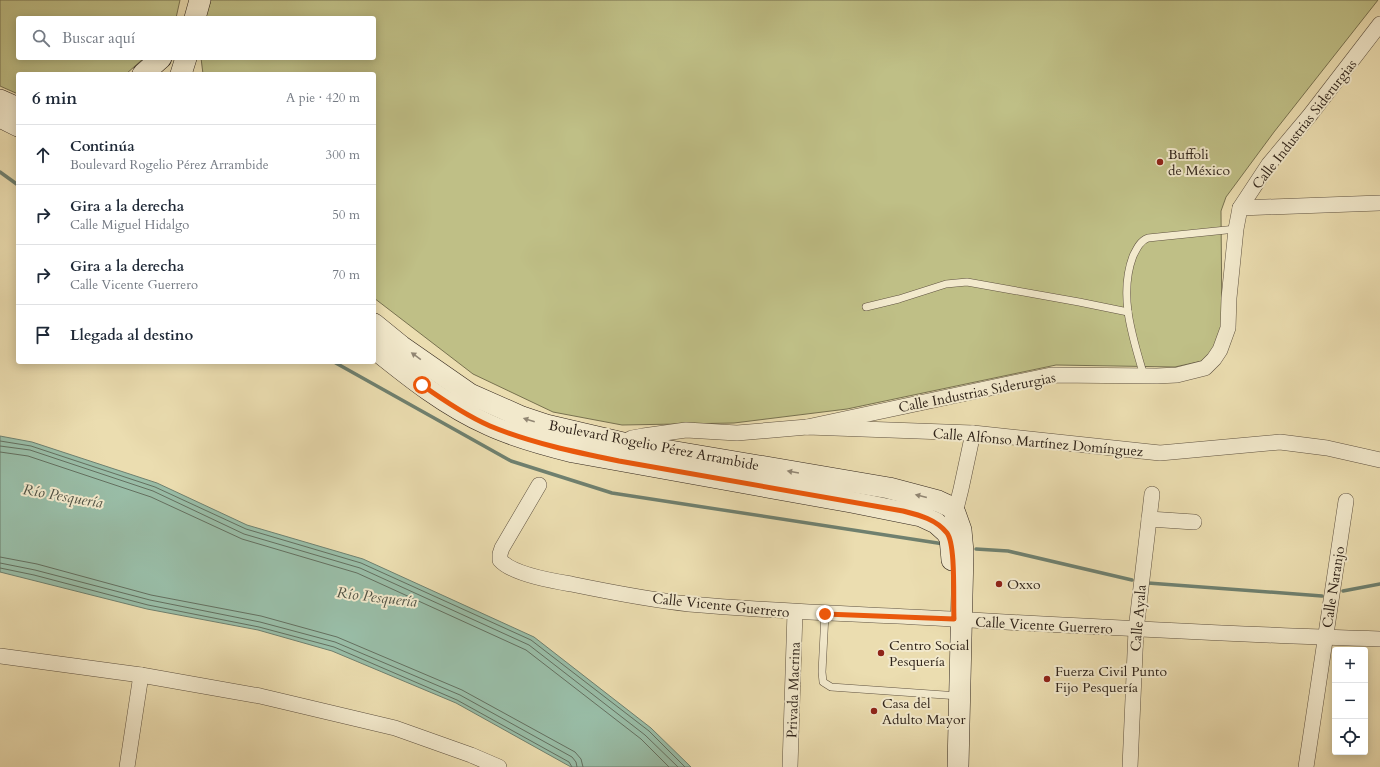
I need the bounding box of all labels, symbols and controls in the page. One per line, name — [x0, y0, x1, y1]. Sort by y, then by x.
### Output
search box — [16, 16, 376, 60]
icon: search — [30, 27, 52, 49]
text: Buscar aquí — [62, 28, 135, 48]
street label: Calle Industrias Siderurgias — [1248, 55, 1361, 193]
text: 6 min — [32, 87, 77, 110]
text: A pie · 420 m — [286, 89, 360, 107]
text: Continúa — [70, 136, 135, 156]
icon: ahead — [32, 144, 54, 166]
place label: Buffoli de México — [1168, 145, 1230, 180]
text: 300 m — [326, 146, 360, 164]
text: Boulevard Rogelio Pérez Arrambide — [70, 156, 269, 174]
marker: Buffoli de México — [1155, 157, 1165, 167]
text: Gira a la derecha — [70, 196, 184, 216]
icon: right — [32, 204, 54, 226]
text: 50 m — [332, 206, 360, 224]
text: Calle Miguel Hidalgo — [70, 216, 189, 234]
text: Gira a la derecha — [70, 256, 184, 276]
icon: right — [32, 264, 54, 286]
text: 70 m — [332, 266, 360, 284]
text: Calle Vicente Guerrero — [70, 276, 198, 294]
icon: arrive — [32, 324, 54, 346]
text: Llegada al destino — [70, 325, 193, 345]
one-way arrow — [410, 352, 421, 360]
street label: Calle Industrias Siderurgias — [897, 368, 1058, 417]
route start — [413, 376, 431, 394]
street label: Boulevard Rogelio Pérez Arrambide — [547, 416, 761, 475]
one-way arrow — [522, 417, 534, 423]
street label: Calle Alfonso Martínez Domínguez — [932, 424, 1145, 461]
one-way arrow — [787, 469, 799, 475]
water label: Río Pesquería — [21, 479, 105, 513]
one-way arrow — [915, 493, 927, 499]
street label: Calle Naranjo — [1318, 544, 1349, 629]
place label: Oxxo — [1007, 575, 1041, 594]
marker: Oxxo — [994, 579, 1004, 589]
water label: Río Pesquería — [336, 582, 419, 612]
street label: Calle Ayala — [1126, 584, 1151, 652]
street label: Calle Vicente Guerrero — [651, 589, 791, 622]
route end — [816, 605, 834, 623]
street label: Calle Vicente Guerrero — [975, 612, 1114, 639]
place label: Centro Social Pesquería — [889, 636, 970, 671]
street label: Privada Macrina — [782, 642, 805, 739]
map controls — [1332, 647, 1368, 755]
button: + — [1332, 647, 1368, 683]
marker: Centro Social Pesquería — [876, 648, 886, 658]
place label: Fuerza Civil Punto Fijo Pesquería — [1055, 662, 1168, 697]
marker: Fuerza Civil Punto Fijo Pesquería — [1042, 674, 1052, 684]
button: − — [1332, 683, 1368, 719]
place label: Casa del Adulto Mayor — [882, 694, 967, 729]
marker: Casa del Adulto Mayor — [869, 706, 879, 716]
button: locate — [1332, 719, 1368, 755]

